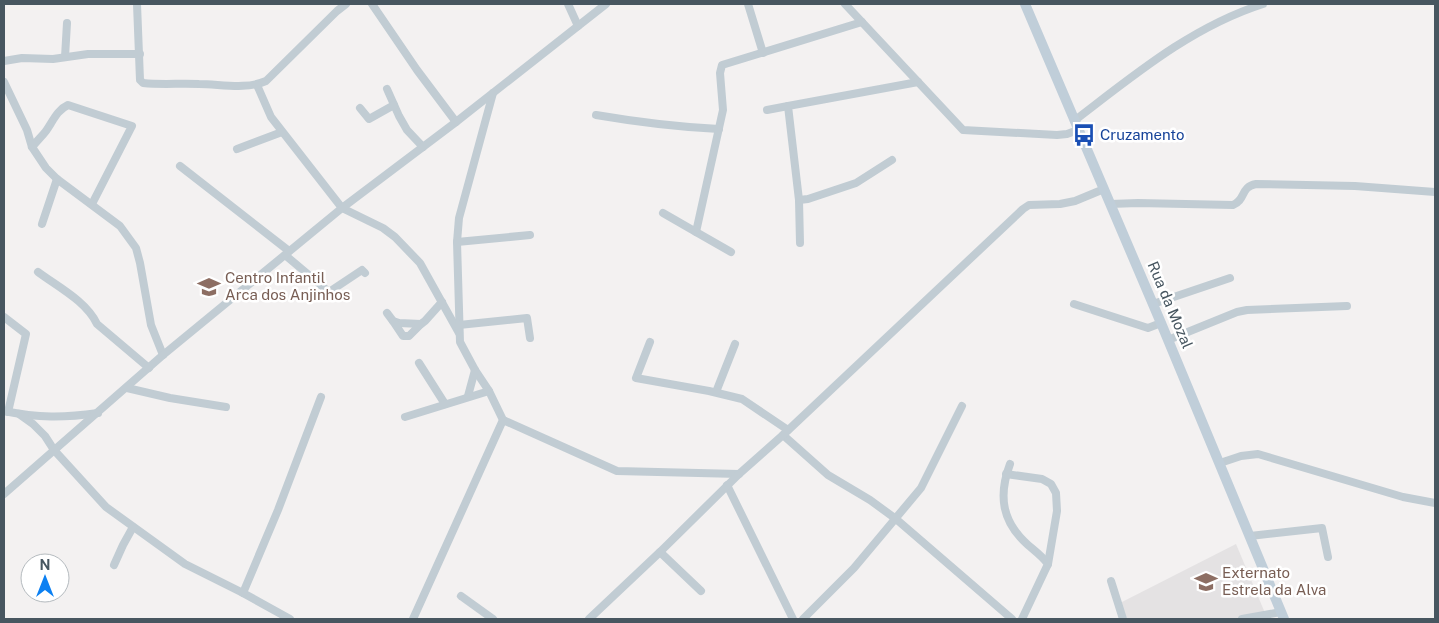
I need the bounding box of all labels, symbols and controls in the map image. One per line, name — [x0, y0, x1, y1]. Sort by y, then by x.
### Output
bus stop icon: Cruzamento — [1071, 122, 1097, 148]
place label: Cruzamento — [1100, 126, 1184, 143]
street label: Rua da Mozal — [1144, 259, 1196, 351]
place label: Centro Infantil Arca dos Anjinhos — [225, 269, 350, 303]
school or university icon: Centro Infantil Arca dos Anjinhos — [196, 274, 222, 300]
north arrow — [20, 553, 70, 603]
text: N — [40, 557, 50, 573]
place label: Externato Estrela da Alva — [1222, 564, 1326, 598]
school or university icon: Externato Estrela da Alva — [1193, 569, 1219, 595]

